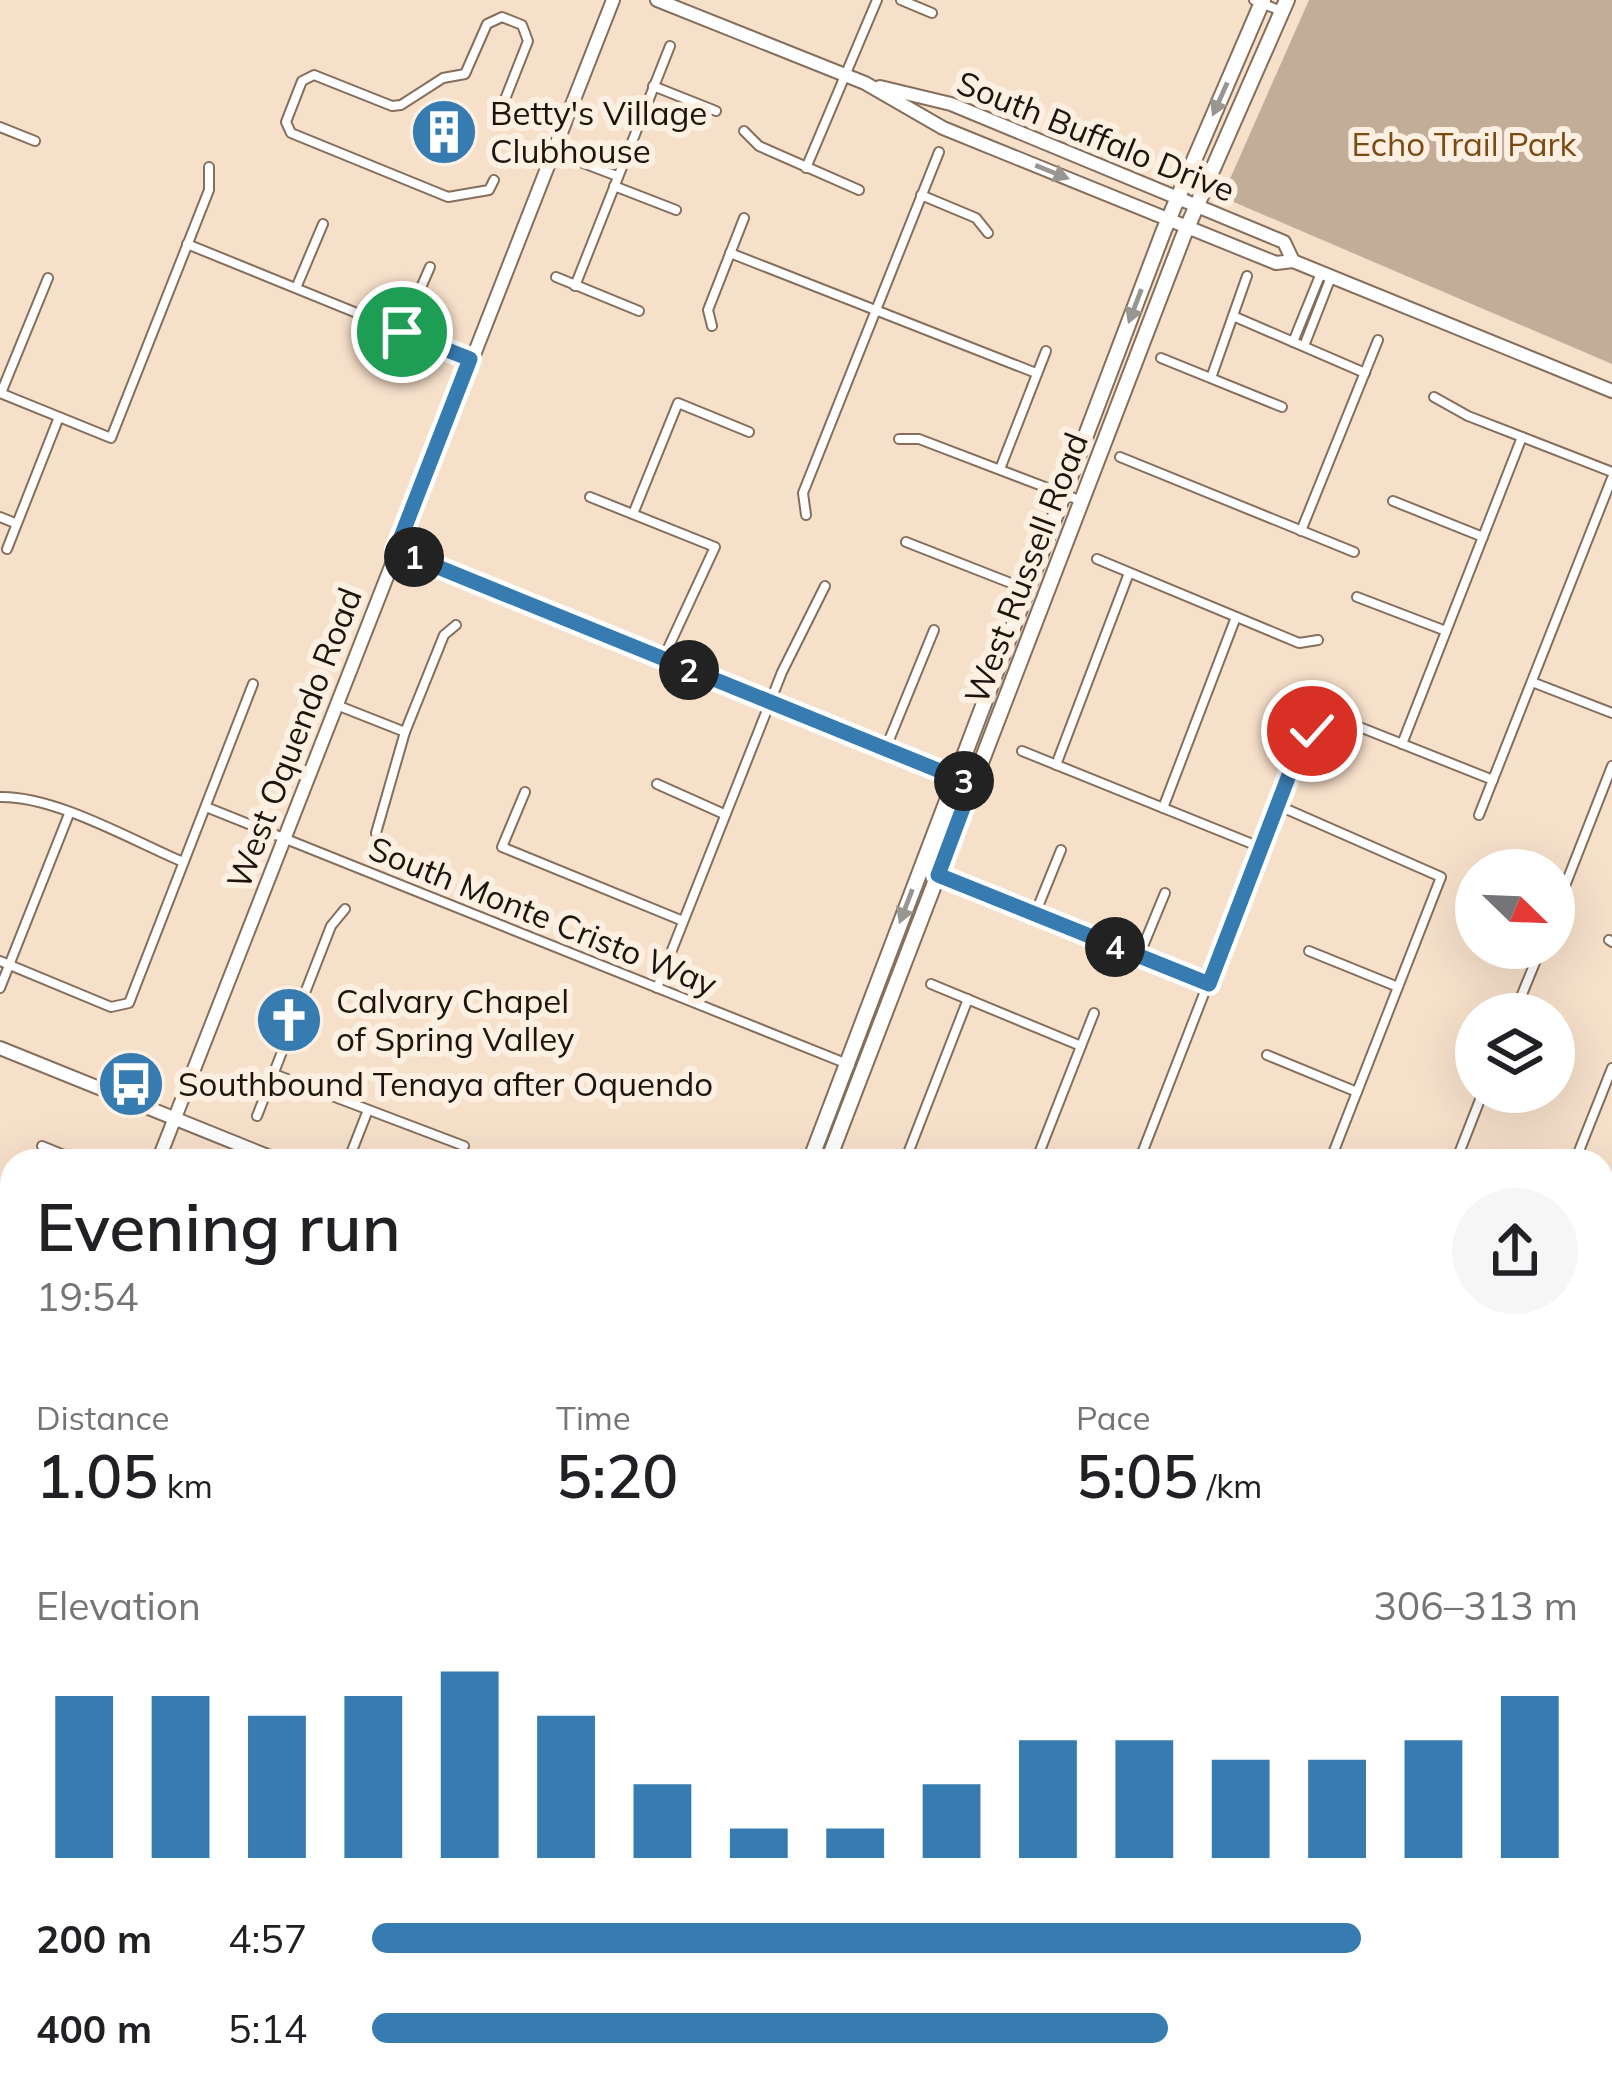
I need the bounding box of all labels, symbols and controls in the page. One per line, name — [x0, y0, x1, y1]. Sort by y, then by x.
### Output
street label: South Buffalo Drive — [951, 61, 1241, 210]
one-way arrow — [1210, 81, 1229, 117]
place label: Betty's Village Clubhouse — [490, 92, 707, 171]
building icon: Betty's Village Clubhouse — [409, 97, 479, 167]
park label: Echo Trail Park — [1351, 123, 1578, 164]
one-way arrow — [1034, 163, 1070, 182]
pin — [351, 281, 453, 383]
one-way arrow — [1124, 289, 1143, 325]
icon: arrive — [369, 299, 435, 365]
street label: West Russell Road — [955, 427, 1096, 709]
pin: 1 — [384, 527, 444, 587]
text: 1 — [404, 536, 424, 577]
street label: West Oquendo Road — [217, 582, 370, 894]
pin: 2 — [659, 640, 719, 700]
text: 2 — [679, 649, 699, 690]
pin — [1261, 680, 1363, 782]
icon: check — [1279, 698, 1345, 764]
pin: 3 — [934, 751, 994, 811]
text: 3 — [954, 760, 974, 801]
street label: South Monte Cristo Way — [363, 827, 724, 1004]
north arrow — [1455, 849, 1575, 969]
map controls — [1455, 849, 1575, 1113]
one-way arrow — [896, 889, 915, 925]
pin: 4 — [1085, 917, 1145, 977]
text: 4 — [1105, 926, 1125, 967]
place label: Calvary Chapel of Spring Valley — [336, 980, 575, 1059]
church icon: Calvary Chapel of Spring Valley — [254, 985, 324, 1055]
button: layers — [1455, 993, 1575, 1113]
bus stop icon: Southbound Tenaya after Oquendo — [96, 1049, 166, 1119]
place label: Southbound Tenaya after Oquendo — [178, 1063, 713, 1104]
text: Evening run — [36, 1185, 401, 1268]
button: share — [1452, 1188, 1578, 1314]
text: 19:54 — [36, 1272, 139, 1321]
text: Distance — [36, 1397, 169, 1438]
text: Time — [556, 1397, 631, 1438]
text: Pace — [1076, 1397, 1150, 1438]
text: 1.05 — [36, 1438, 158, 1513]
text: 5:20 — [556, 1438, 678, 1513]
text: 5:05 — [1076, 1438, 1198, 1513]
text: km — [158, 1465, 213, 1506]
text: /km — [1198, 1465, 1262, 1506]
text: Elevation — [36, 1581, 201, 1630]
text: 306–313 m — [1373, 1581, 1578, 1630]
text: 200 m — [36, 1914, 152, 1963]
text: 4:57 — [228, 1914, 307, 1963]
text: 400 m — [36, 2004, 152, 2053]
text: 5:14 — [228, 2004, 307, 2053]

